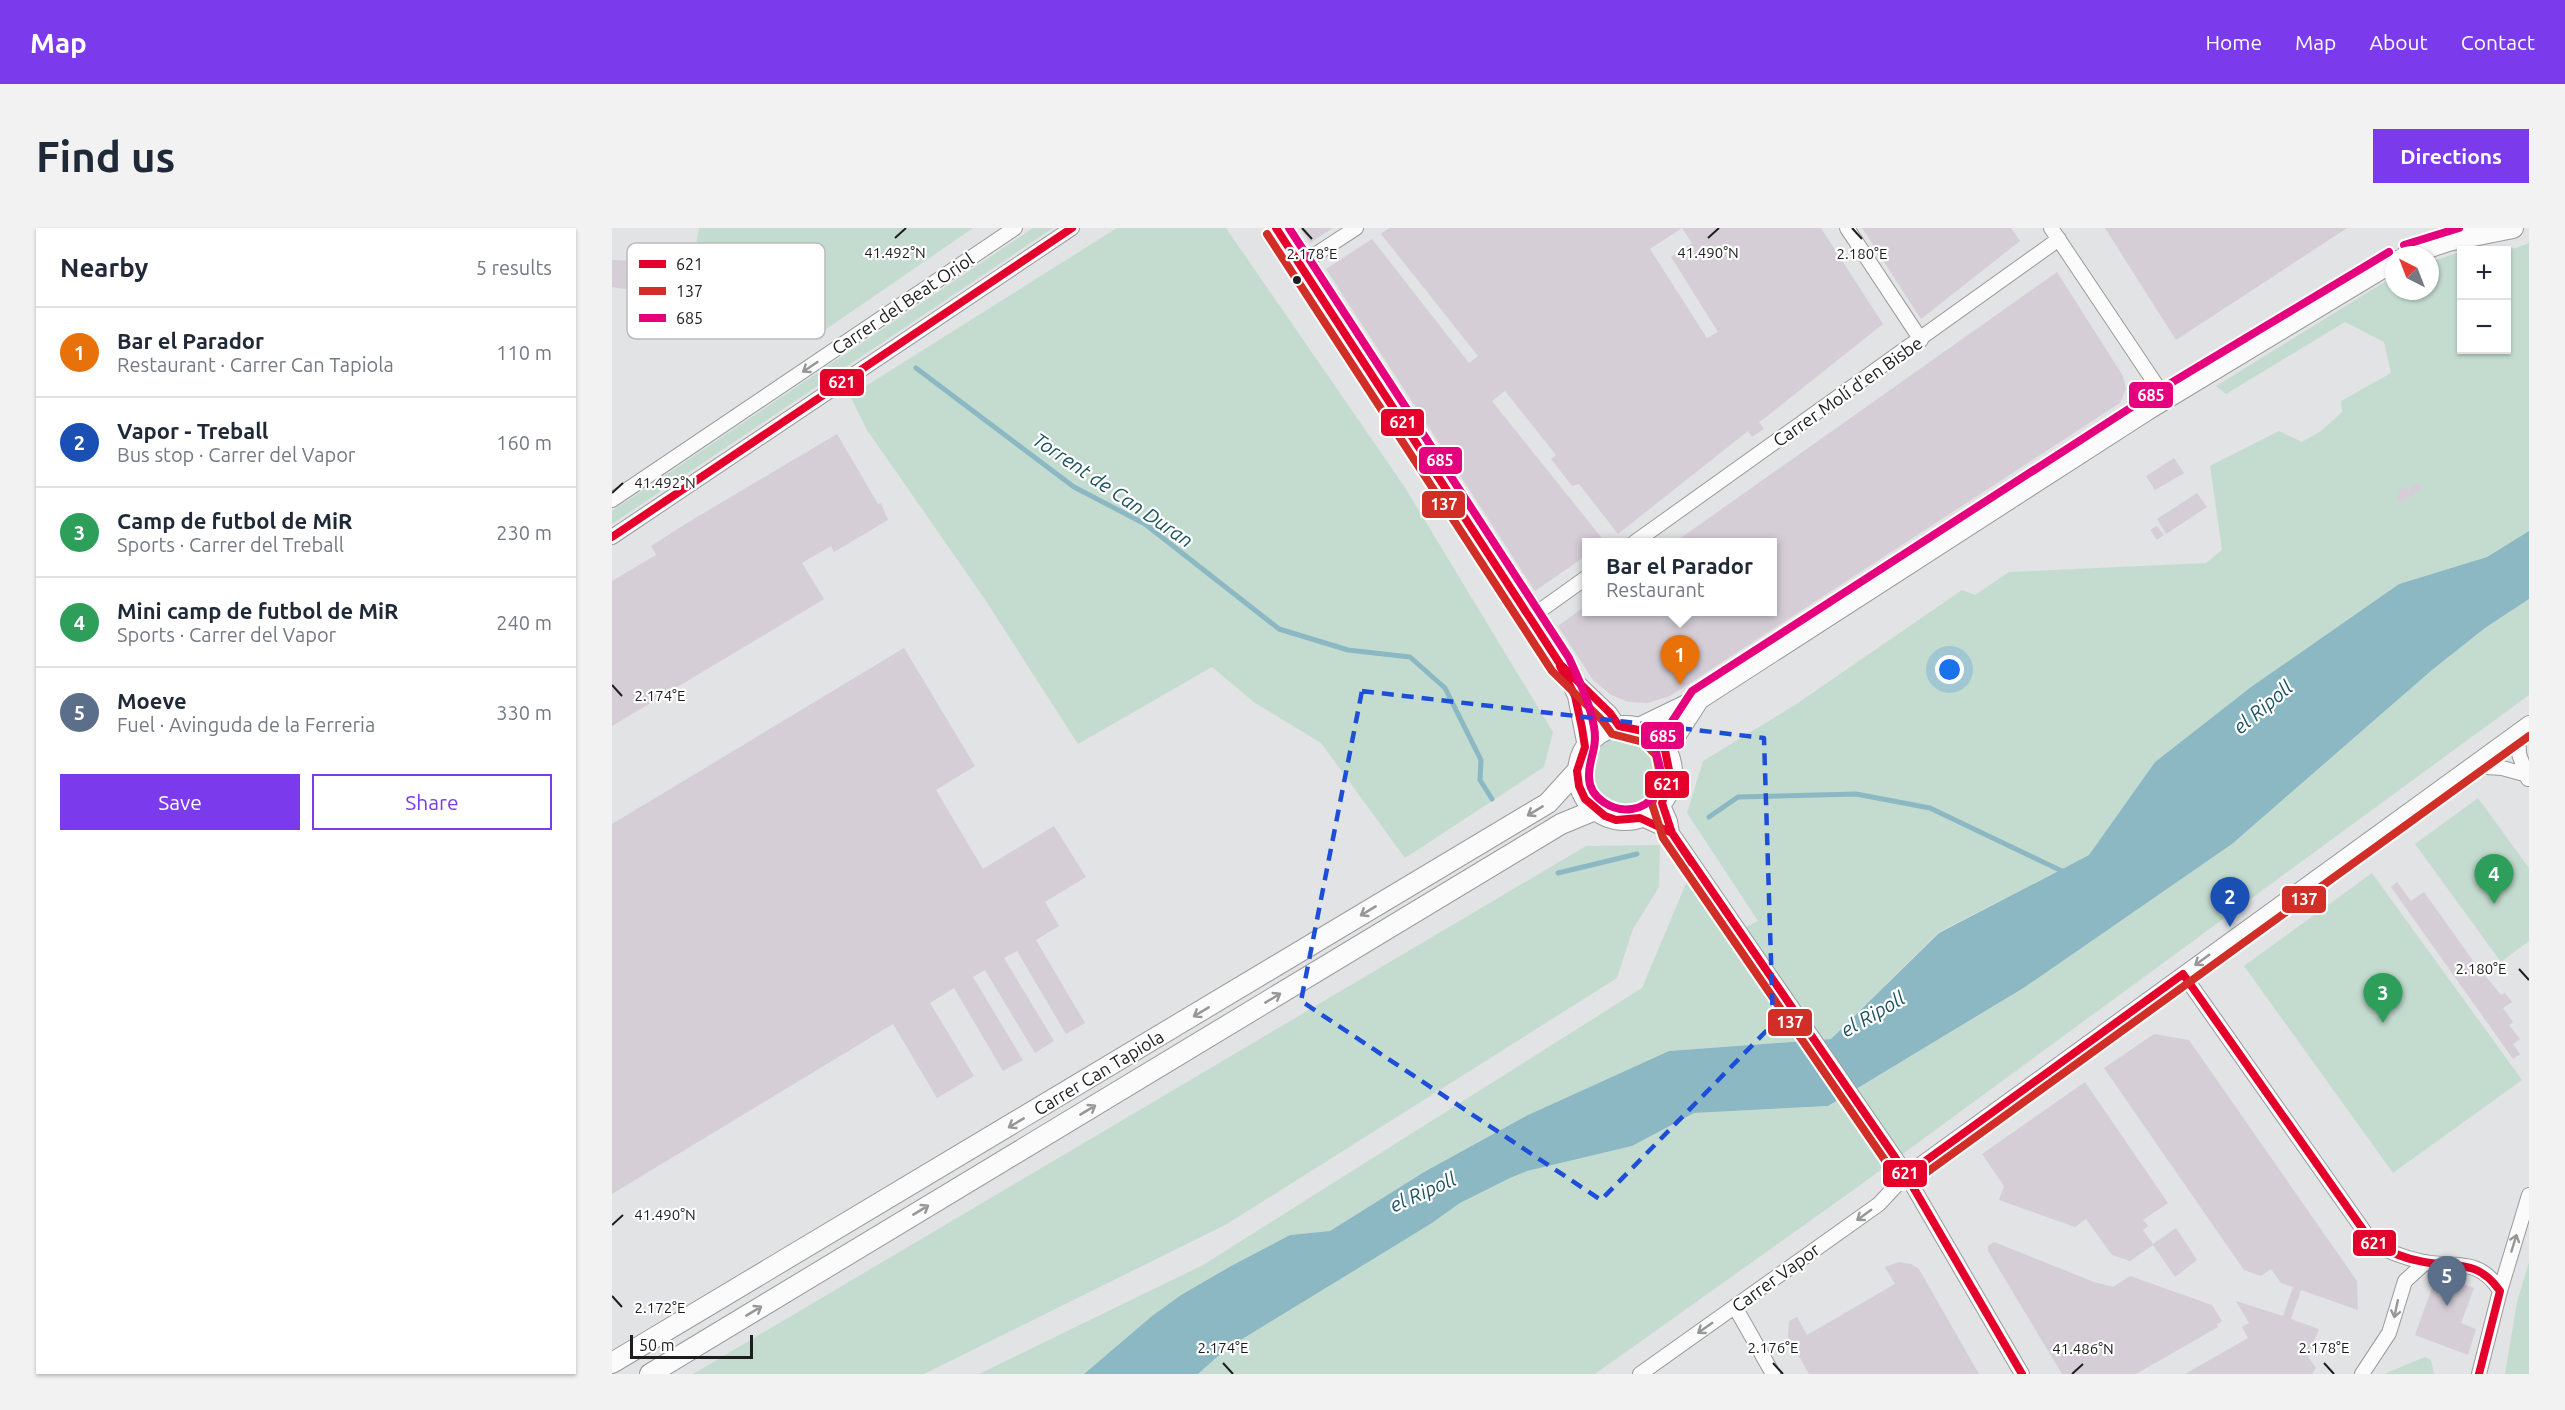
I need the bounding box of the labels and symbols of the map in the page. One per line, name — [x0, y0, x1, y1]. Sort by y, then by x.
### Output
legend — [627, 243, 825, 339]
text: 41.492°N — [864, 244, 926, 261]
text: 41.490°N — [1677, 244, 1739, 261]
text: 2.178°E — [1287, 245, 1337, 262]
text: 2.180°E — [1837, 245, 1887, 262]
north arrow — [2385, 246, 2439, 300]
street label: Carrer del Beat Oriol — [828, 248, 977, 358]
text: 621 — [676, 255, 703, 273]
unlabelled marker — [1291, 274, 1303, 286]
text: 137 — [676, 282, 703, 300]
text: 685 — [676, 309, 703, 327]
street label: Carrer Molí d'en Bisbe — [1769, 332, 1926, 450]
one-way arrow — [802, 360, 819, 373]
line badge: 621 — [819, 368, 865, 397]
text: 621 — [828, 373, 856, 391]
line badge: 685 — [2128, 381, 2174, 409]
text: 685 — [2137, 386, 2165, 404]
line badge: 621 — [1380, 408, 1425, 437]
text: 621 — [1389, 413, 1417, 431]
water label: Torrent de Can Duran — [1029, 427, 1198, 552]
line badge: 685 — [1418, 446, 1463, 475]
text: 685 — [1426, 451, 1454, 469]
text: 41.492°N — [634, 474, 696, 491]
line badge: 137 — [1421, 490, 1466, 519]
text: 137 — [1430, 495, 1458, 513]
pin: 1 — [1660, 636, 1700, 685]
your location — [1935, 655, 1964, 684]
water label: el Ripoll — [2228, 675, 2297, 738]
text: 2.174°E — [635, 687, 685, 704]
line badge: 685 — [1640, 721, 1685, 750]
text: 685 — [1649, 727, 1677, 745]
line badge: 621 — [1644, 770, 1690, 799]
text: 621 — [1653, 775, 1681, 793]
one-way arrow — [1527, 805, 1544, 817]
pin: 4 — [2474, 854, 2514, 904]
pin: 2 — [2210, 878, 2250, 927]
line badge: 137 — [2281, 885, 2327, 914]
text: 137 — [2290, 890, 2318, 908]
one-way arrow — [1360, 906, 1377, 918]
one-way arrow — [2195, 954, 2211, 966]
text: 2.180°E — [2456, 960, 2506, 977]
pin: 3 — [2364, 974, 2402, 1023]
water label: el Ripoll — [1837, 986, 1909, 1041]
one-way arrow — [1264, 992, 1281, 1004]
one-way arrow — [1193, 1006, 1210, 1018]
line badge: 137 — [1767, 1008, 1813, 1037]
text: 137 — [1776, 1013, 1804, 1031]
street label: Carrer Can Tapiola — [1030, 1026, 1167, 1119]
one-way arrow — [1079, 1103, 1096, 1115]
one-way arrow — [1008, 1117, 1025, 1129]
line badge: 621 — [1882, 1159, 1928, 1188]
text: 621 — [1891, 1164, 1919, 1182]
water label: el Ripoll — [1386, 1167, 1460, 1216]
one-way arrow — [912, 1204, 929, 1216]
text: 41.490°N — [634, 1206, 696, 1223]
one-way arrow — [1856, 1209, 1872, 1221]
line badge: 621 — [2352, 1229, 2397, 1257]
text: 621 — [2360, 1234, 2388, 1252]
one-way arrow — [2509, 1234, 2520, 1253]
street label: Carrer Vapor — [1728, 1239, 1823, 1316]
pin: 5 — [2428, 1256, 2466, 1306]
text: 2.172°E — [635, 1299, 685, 1316]
one-way arrow — [2390, 1299, 2401, 1319]
one-way arrow — [745, 1305, 762, 1317]
one-way arrow — [1697, 1322, 1714, 1334]
scale bar — [630, 1332, 753, 1360]
text: 2.174°E — [1198, 1339, 1248, 1356]
text: 2.176°E — [1748, 1339, 1798, 1356]
text: 2.178°E — [2299, 1339, 2349, 1356]
text: 41.486°N — [2052, 1340, 2114, 1357]

